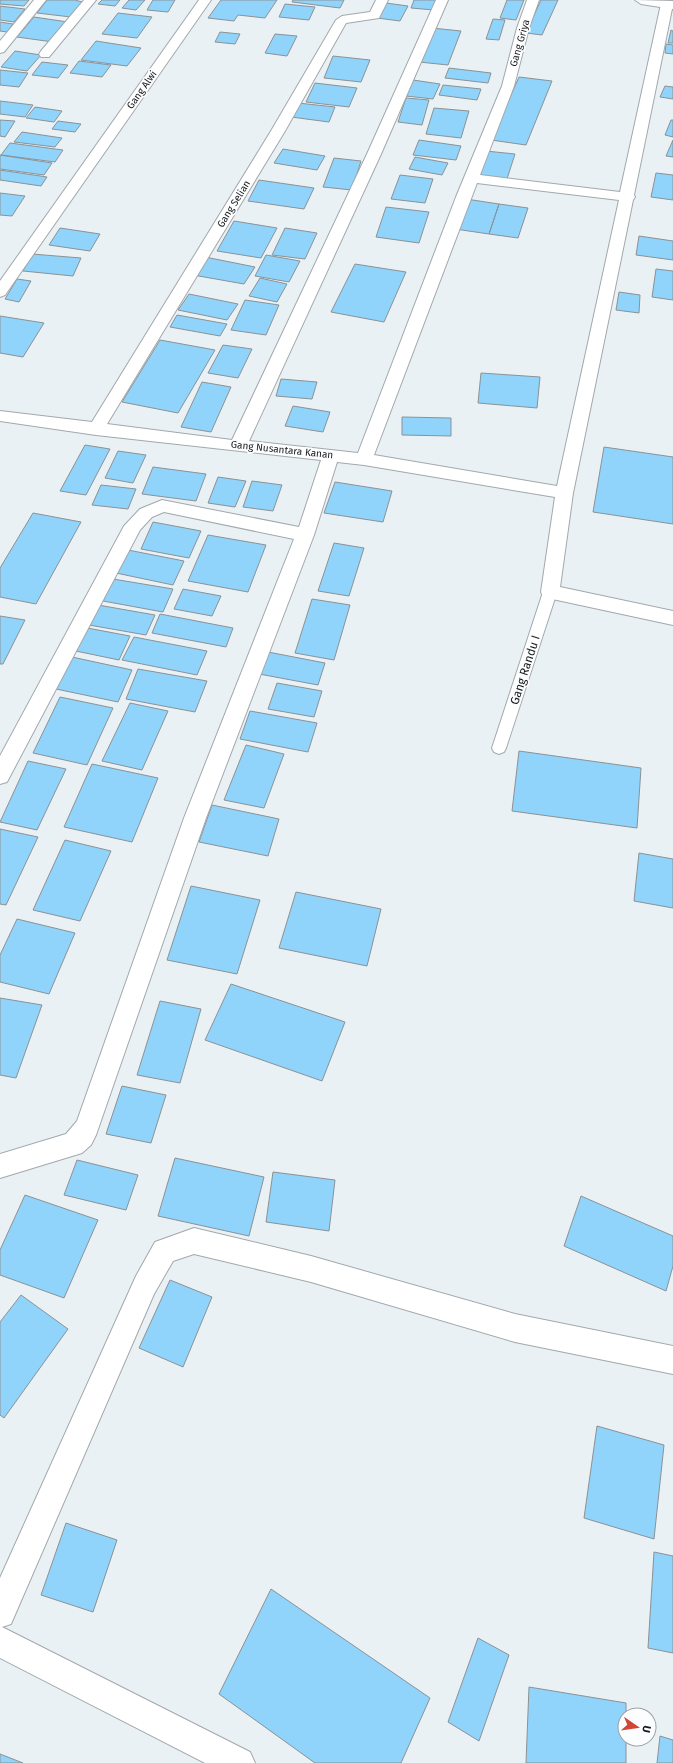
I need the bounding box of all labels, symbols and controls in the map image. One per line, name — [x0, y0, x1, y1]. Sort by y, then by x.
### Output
street label: Gang Griya — [508, 18, 532, 68]
street label: Gang Alwi — [124, 68, 160, 112]
street label: Gang Selian — [215, 178, 253, 230]
street label: Gang Nusantara Kanan — [230, 439, 334, 461]
street label: Gang Randu I — [507, 634, 543, 706]
north arrow — [617, 1707, 657, 1747]
text: U — [639, 1724, 653, 1734]

